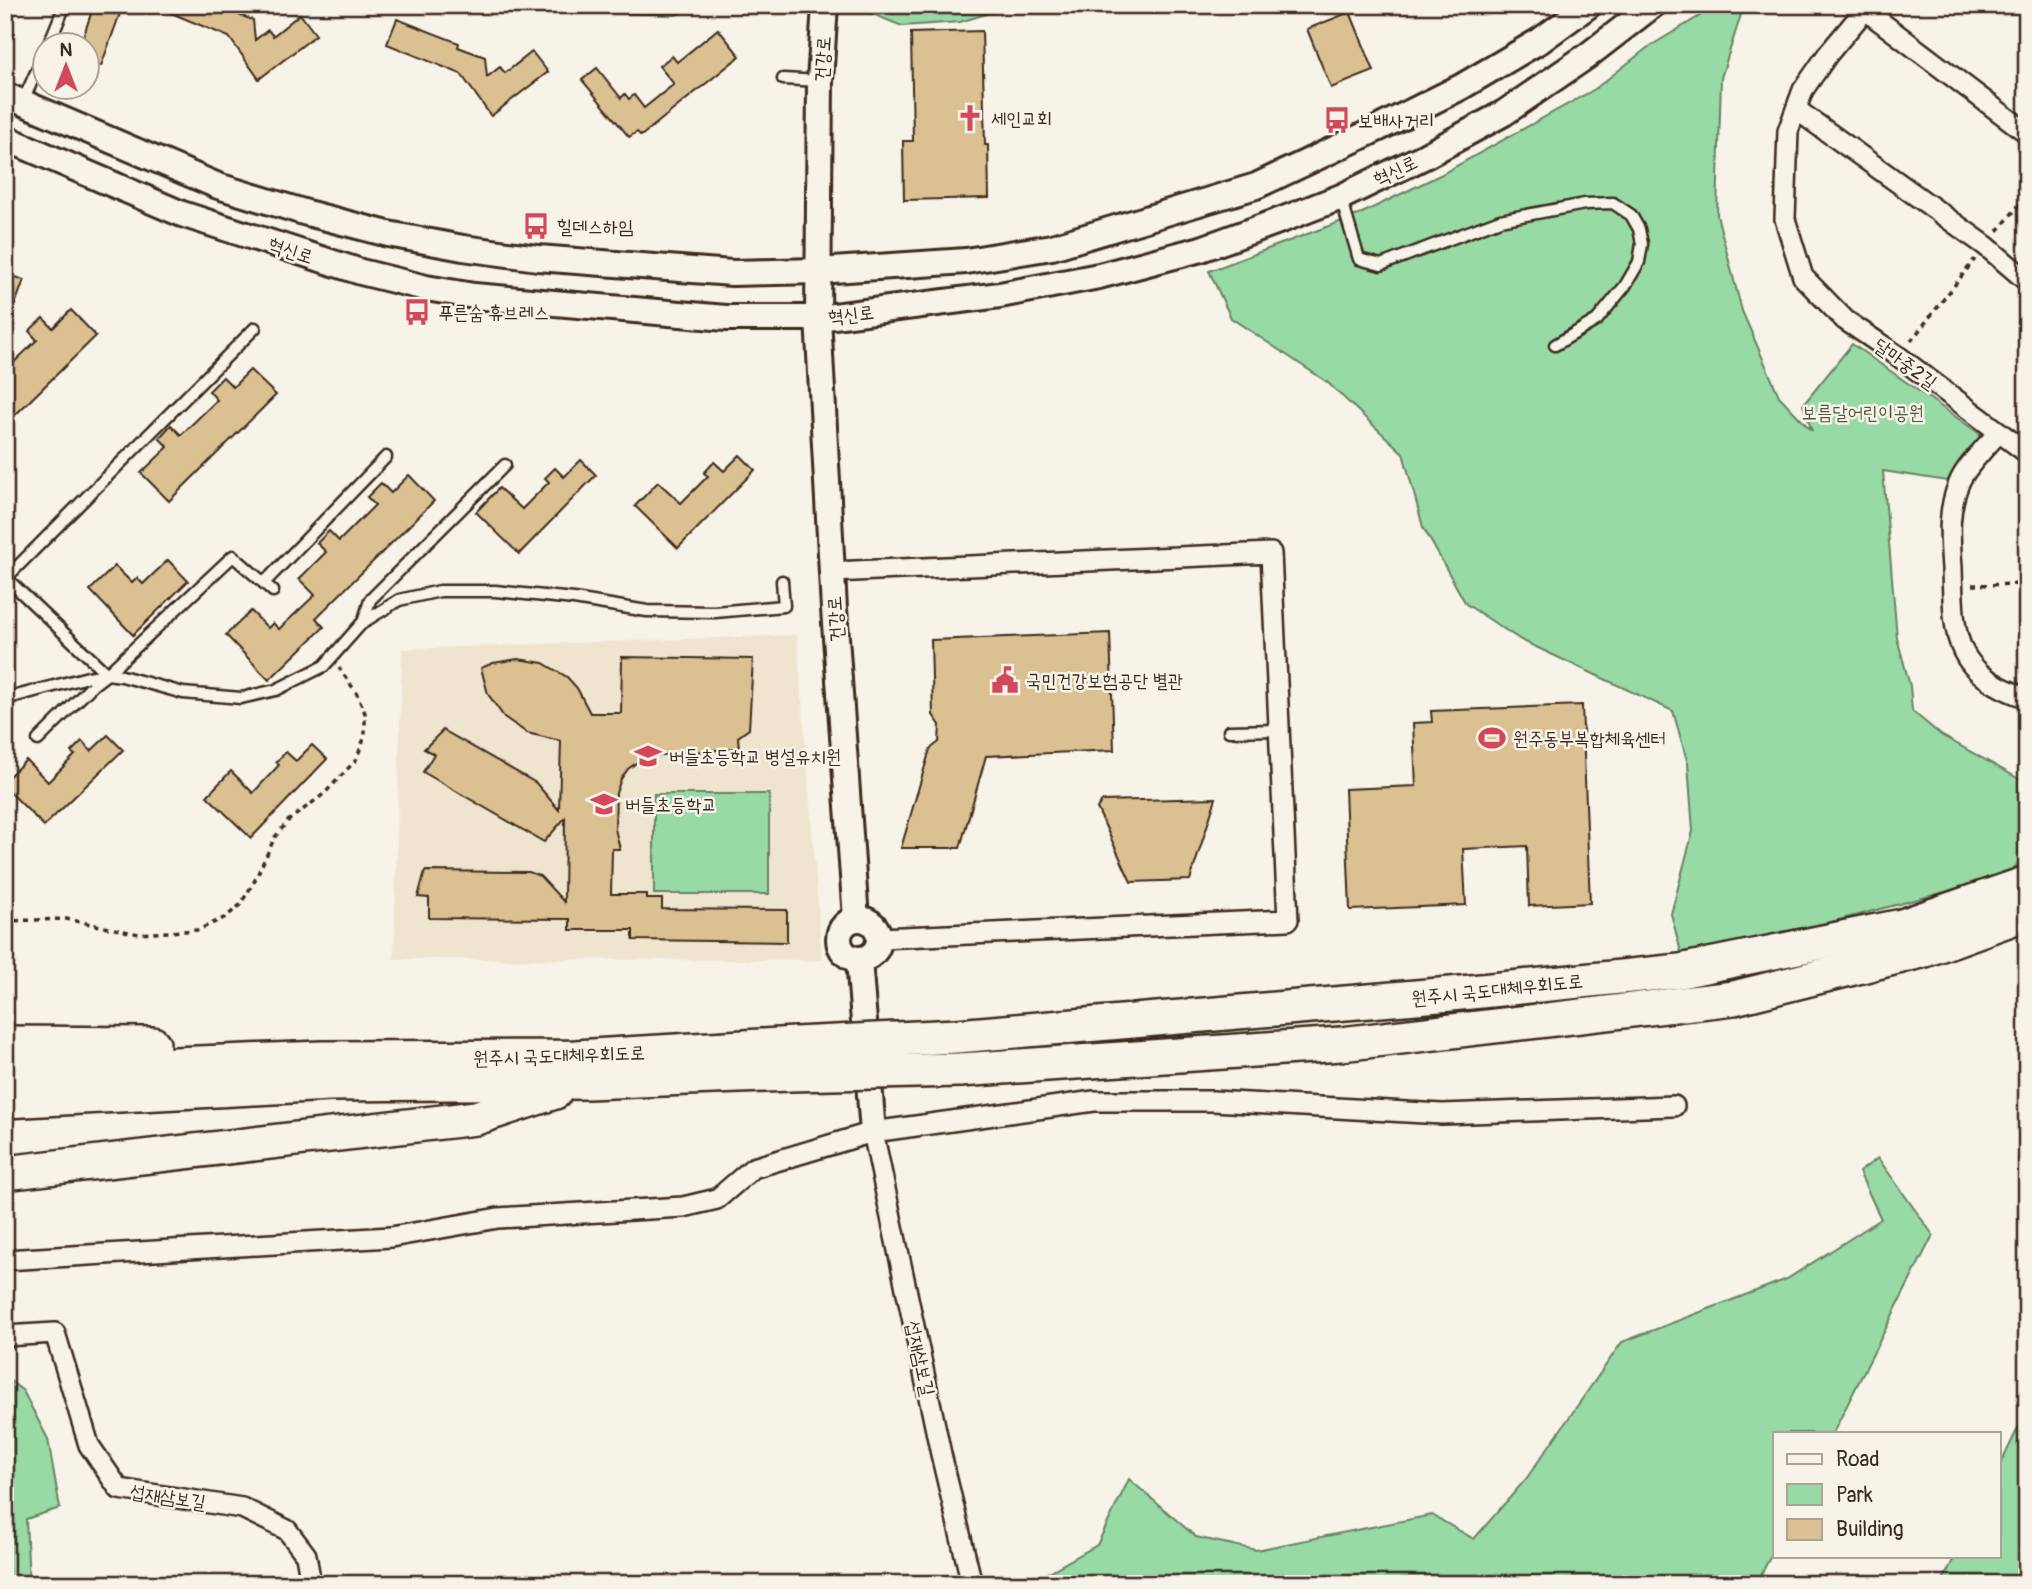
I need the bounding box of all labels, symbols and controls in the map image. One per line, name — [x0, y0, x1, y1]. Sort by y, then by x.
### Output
north arrow — [32, 32, 102, 102]
street label: 건강로 — [810, 36, 836, 83]
text: N — [60, 38, 73, 62]
church icon: 세인교회 — [955, 103, 985, 133]
bus stop icon: 보배사거리 — [1322, 105, 1352, 135]
place label: 세인교회 — [991, 107, 1052, 131]
place label: 보배사거리 — [1358, 109, 1434, 133]
street label: 혁신로 — [1370, 150, 1421, 192]
bus stop icon: 힐데스하임 — [521, 211, 551, 241]
place label: 힐데스하임 — [557, 215, 633, 239]
street label: 혁신로 — [265, 232, 316, 269]
bus stop icon: 푸른숨 휴브레스 — [402, 297, 432, 327]
street label: 혁신로 — [827, 300, 875, 330]
place label: 푸른숨 휴브레스 — [438, 301, 549, 325]
street label: 달마중2길 — [1869, 333, 1942, 395]
park label: 보름달어린이공원 — [1802, 401, 1924, 425]
street label: 건강로 — [822, 595, 850, 643]
public building icon: 국민건강보험공단 별관 — [990, 665, 1020, 695]
place label: 국민건강보험공단 별관 — [1026, 669, 1183, 693]
sports icon: 원주동부복합체육센터 — [1477, 723, 1507, 753]
place label: 원주동부복합체육센터 — [1513, 727, 1666, 751]
school or university icon: 버들초등학교 병설유치원 — [633, 741, 663, 771]
place label: 버들초등학교 병설유치원 — [669, 745, 841, 769]
school or university icon: 버들초등학교 — [589, 789, 619, 819]
place label: 버들초등학교 — [625, 793, 717, 817]
street label: 원주시 국도대체우회도로 — [1410, 969, 1584, 1011]
street label: 원주시 국도대체우회도로 — [473, 1041, 646, 1071]
street label: 섭재삼보길 — [900, 1318, 940, 1398]
legend — [1773, 1432, 2000, 1558]
text: Road — [1836, 1446, 1880, 1473]
street label: 섭재삼보길 — [128, 1479, 207, 1515]
text: Park — [1836, 1482, 1873, 1509]
text: Building — [1836, 1516, 1903, 1543]

